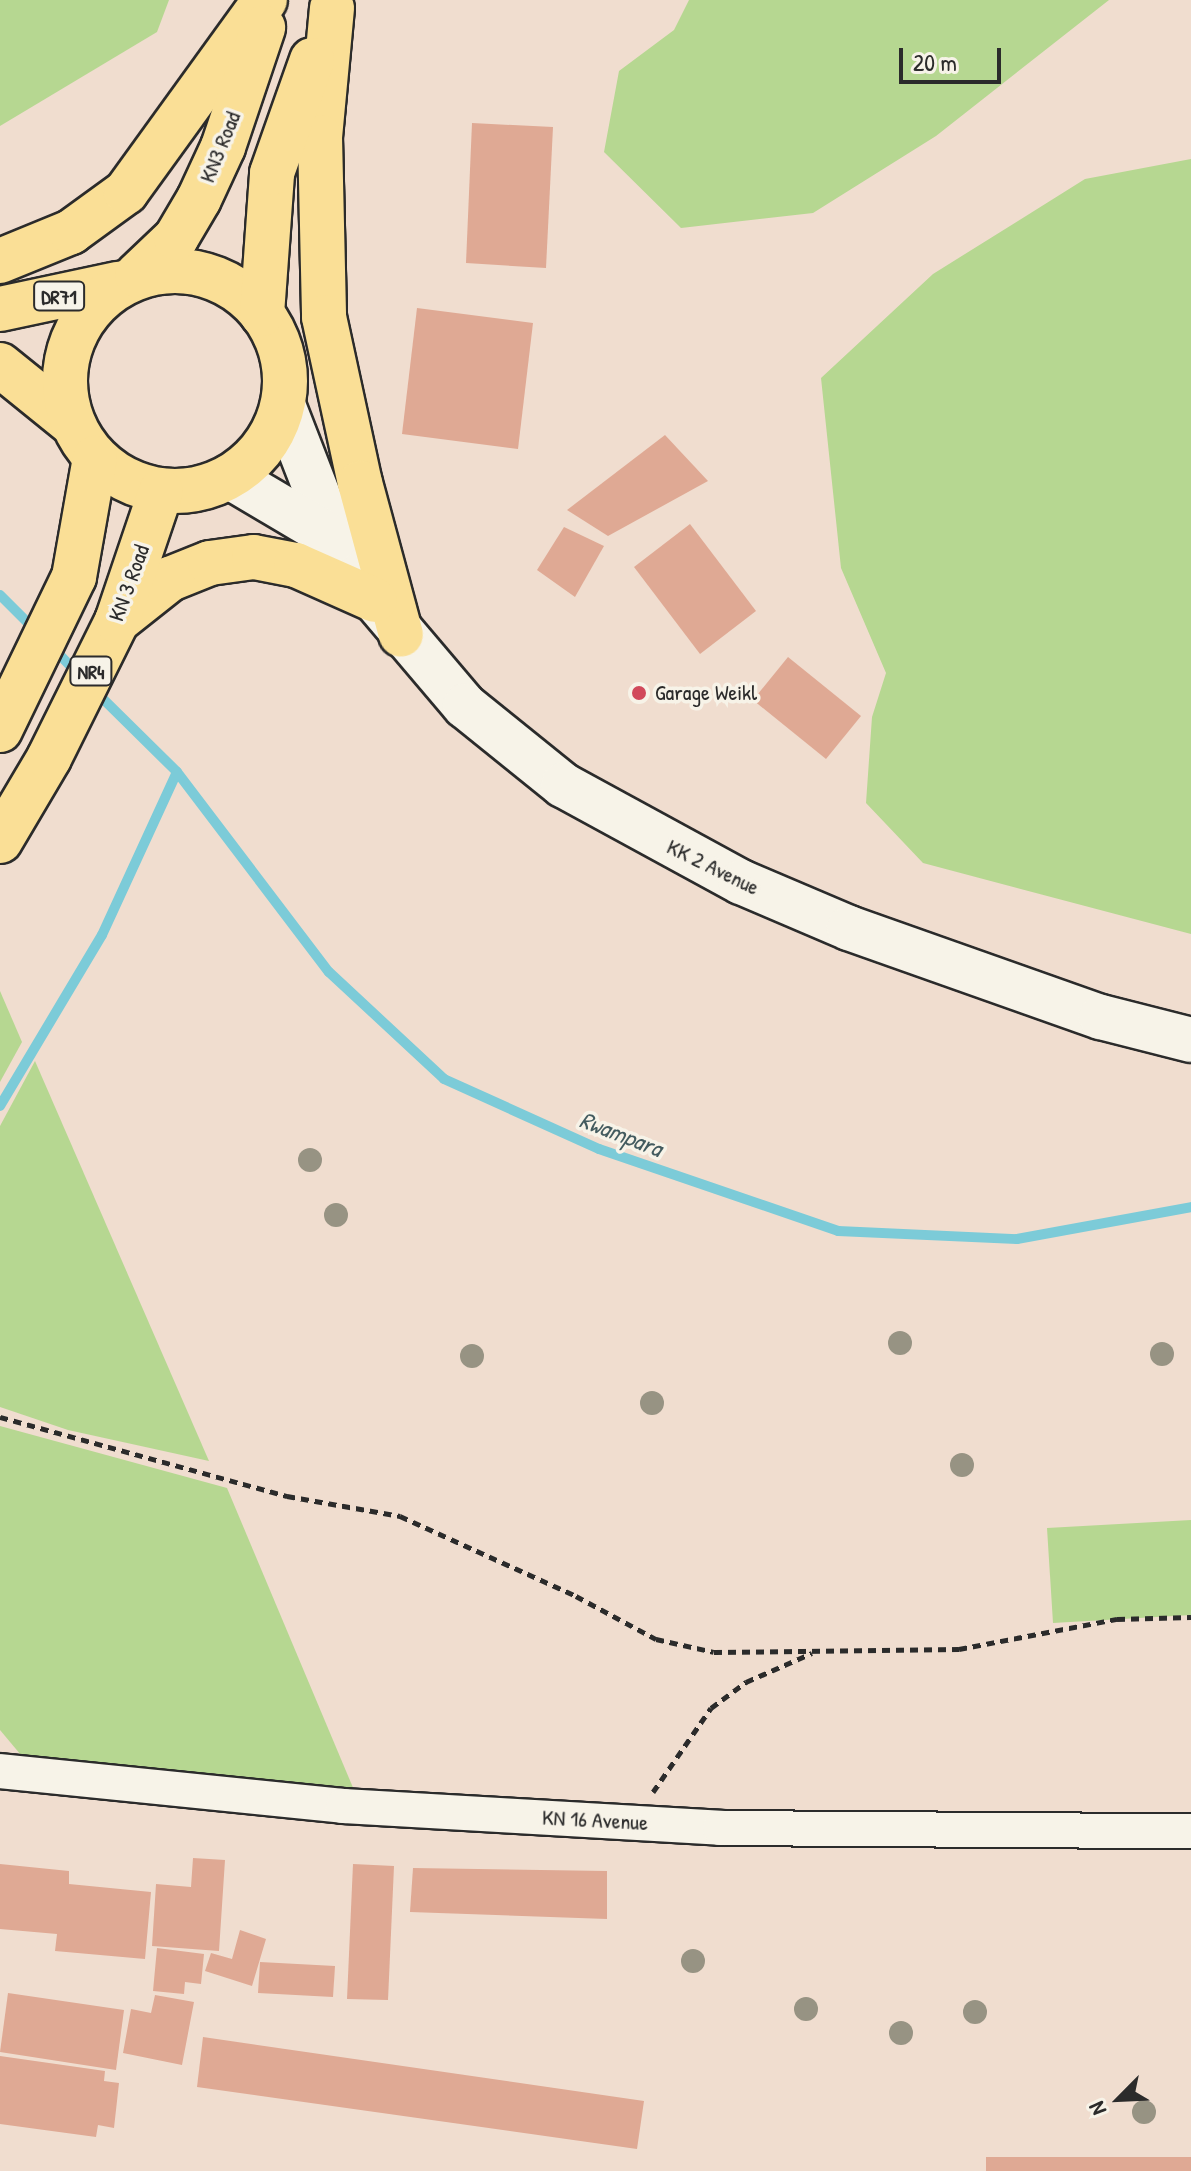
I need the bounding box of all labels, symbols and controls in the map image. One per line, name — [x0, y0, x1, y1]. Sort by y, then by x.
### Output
scale bar — [903, 32, 1005, 82]
text: 20 m — [913, 46, 957, 78]
street label: KN3 Road — [194, 108, 246, 186]
road number: DR71 — [33, 280, 85, 312]
street label: KN 3 Road — [103, 541, 155, 625]
road number: NR4 — [69, 655, 113, 687]
place label: Garage Weikl — [655, 680, 757, 706]
marker: Garage Weikl — [630, 684, 648, 702]
street label: KK 2 Avenue — [663, 833, 763, 901]
water label: Rwampara — [576, 1105, 666, 1163]
street label: KN 16 Avenue — [541, 1804, 649, 1836]
north arrow — [1079, 2059, 1159, 2139]
text: N — [1081, 2097, 1113, 2120]

